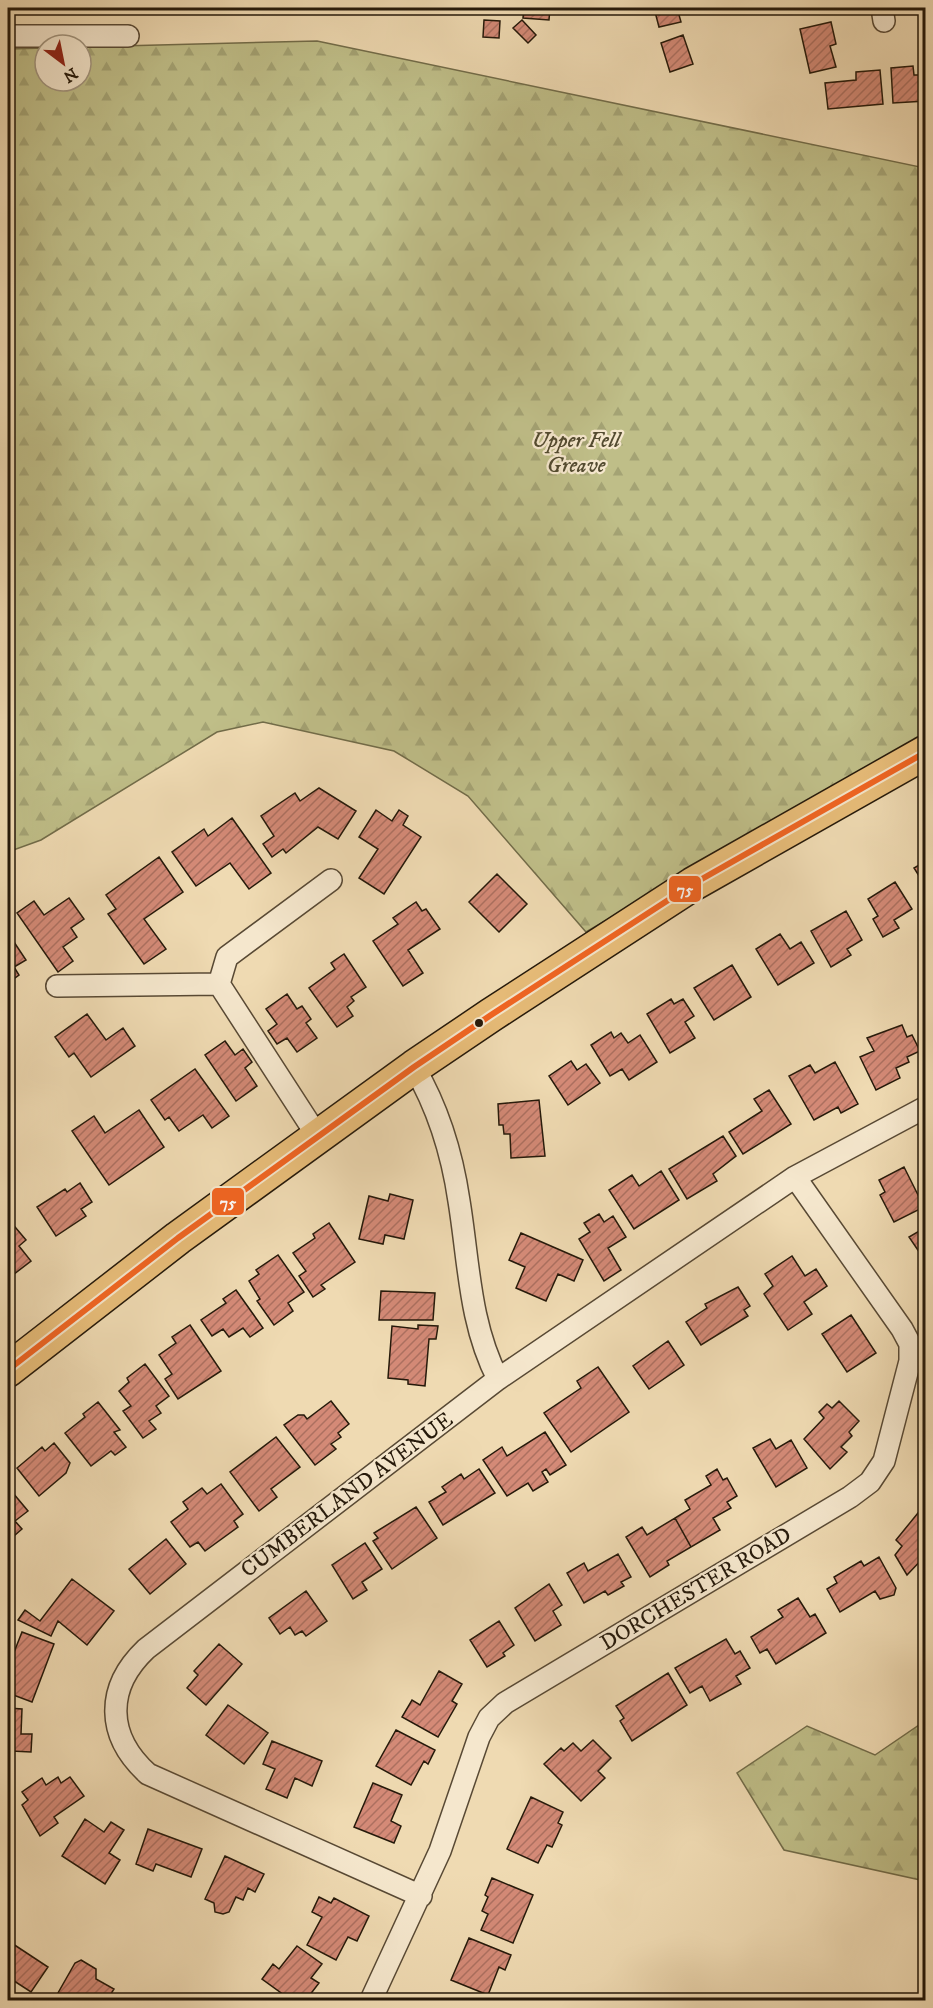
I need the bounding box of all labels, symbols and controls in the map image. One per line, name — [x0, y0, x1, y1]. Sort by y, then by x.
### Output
north arrow — [33, 33, 93, 93]
text: N — [60, 63, 81, 87]
park label: Upper Fell Greave — [532, 427, 622, 479]
line badge: 75 — [668, 875, 702, 903]
text: 75 — [677, 880, 693, 900]
unlabelled marker — [473, 1017, 485, 1029]
line badge: 75 — [211, 1187, 245, 1216]
text: 75 — [220, 1193, 236, 1213]
street label: CUMBERLAND AVENUE — [236, 1406, 458, 1584]
street label: DORCHESTER ROAD — [595, 1521, 797, 1657]

